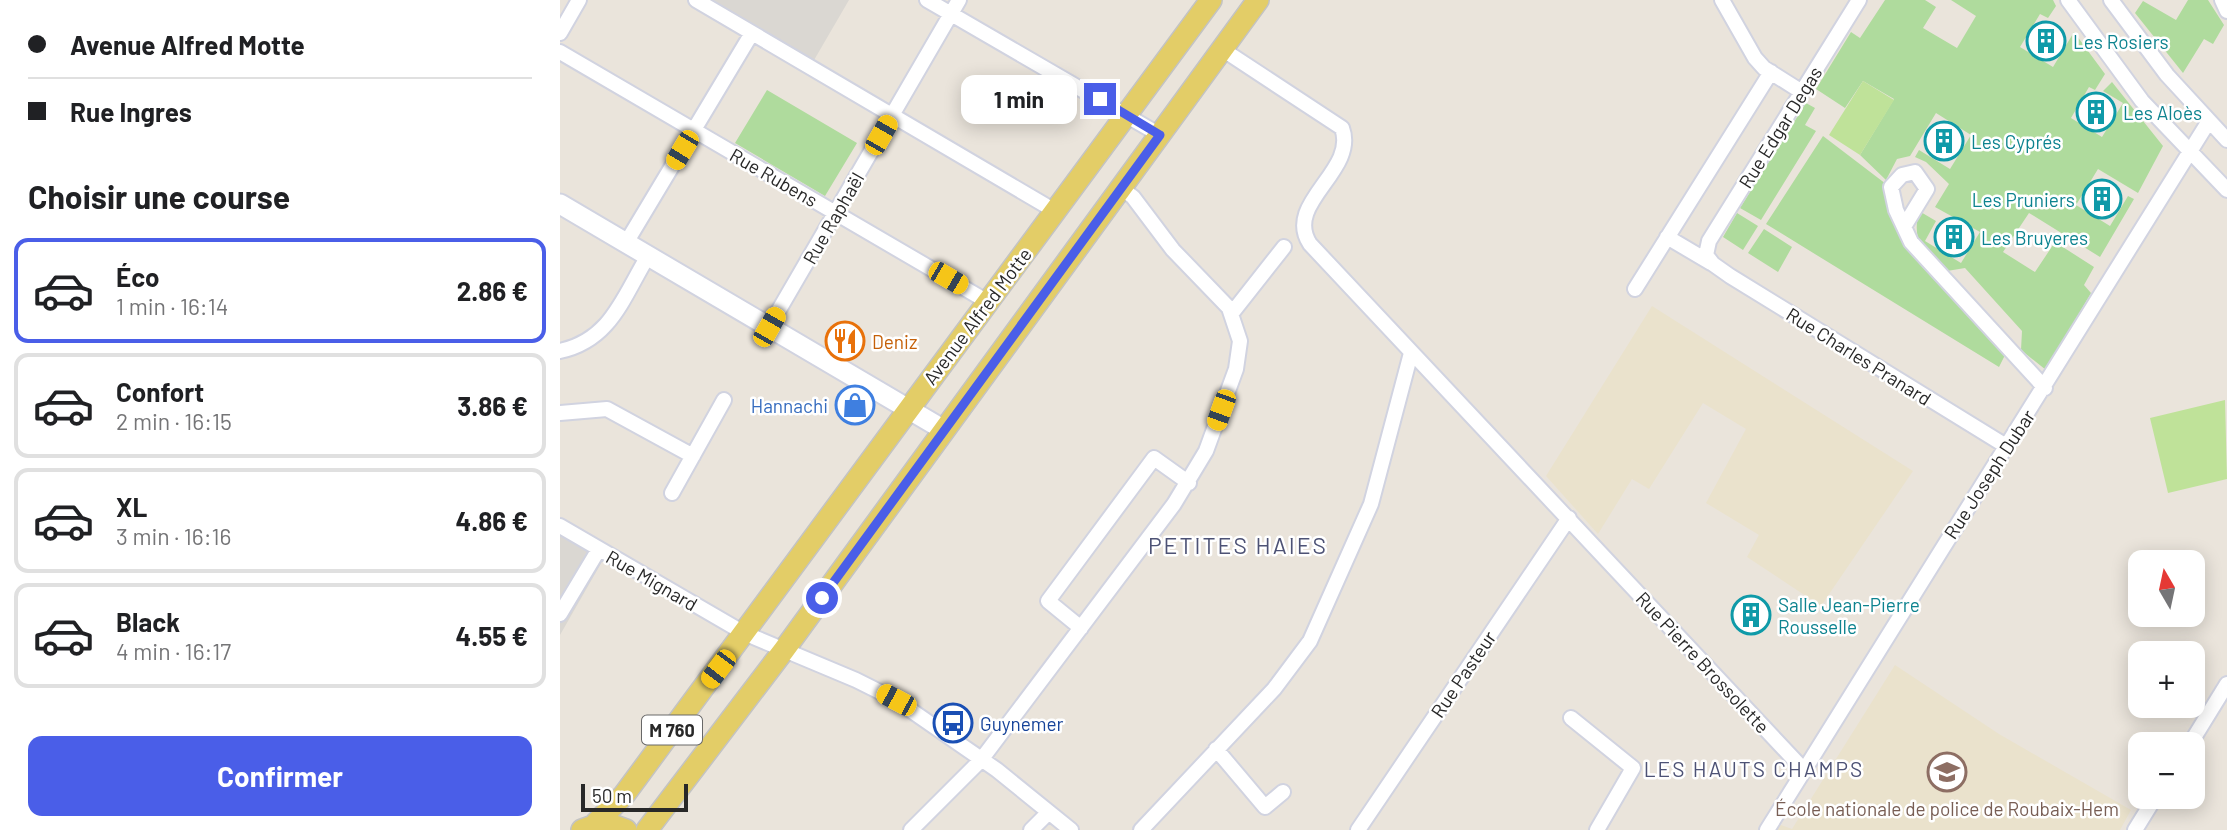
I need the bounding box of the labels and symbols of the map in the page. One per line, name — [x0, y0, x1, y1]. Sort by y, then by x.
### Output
building icon: Les Rosiers — [2025, 20, 2067, 62]
place label: Les Rosiers — [2073, 30, 2169, 53]
street label: Rue Edgar Degas — [1733, 62, 1827, 192]
callout: 1 min — [960, 74, 1076, 124]
route end — [1084, 83, 1116, 115]
building icon: Les Aloès — [2075, 91, 2117, 133]
place label: Les Aloès — [2123, 101, 2202, 124]
car — [862, 112, 901, 158]
building icon: Les Cyprés — [1923, 120, 1965, 162]
car — [663, 127, 702, 173]
place label: Les Cyprés — [1971, 130, 2061, 153]
street label: Rue Rubens — [726, 143, 822, 211]
street label: Rue Raphaël — [798, 168, 868, 268]
building icon: Les Pruniers — [2081, 178, 2123, 220]
place label: Les Pruniers — [1972, 188, 2075, 211]
building icon: Les Bruyeres — [1933, 216, 1975, 258]
place label: Les Bruyeres — [1981, 226, 2088, 249]
street label: Avenue Alfred Motte — [918, 243, 1036, 389]
car — [925, 258, 972, 298]
street label: Rue Charles Pranard — [1782, 302, 1936, 410]
car — [750, 304, 789, 350]
restaurant icon: Deniz — [824, 320, 866, 362]
place label: Deniz — [872, 330, 917, 353]
shop icon: Hannachi — [834, 384, 876, 426]
car — [1204, 387, 1239, 433]
place label: Hannachi — [751, 394, 828, 417]
street label: Rue Joseph Dubar — [1939, 405, 2039, 543]
district label: PETITES HAIES — [1148, 531, 1328, 559]
street label: Rue Mignard — [602, 545, 702, 615]
north arrow — [2128, 550, 2205, 626]
route start — [806, 582, 838, 614]
street label: Rue Pierre Brossolette — [1631, 586, 1775, 738]
place label: Salle Jean-Pierre Rousselle — [1778, 593, 1920, 638]
building icon: Salle Jean-Pierre Rousselle — [1730, 594, 1772, 636]
street label: Rue Pasteur — [1426, 626, 1500, 722]
car — [697, 646, 740, 692]
car — [873, 681, 920, 719]
bus stop icon: Guynemer — [932, 702, 974, 744]
place label: Guynemer — [980, 712, 1064, 735]
road number: M 760 — [642, 716, 702, 744]
school or university icon: École nationale de police de Roubaix-Hem — [1926, 751, 1968, 793]
district label: LES HAUTS CHAMPS — [1644, 756, 1864, 781]
scale bar — [581, 781, 688, 813]
place label: École nationale de police de Roubaix-Hem — [1775, 797, 2119, 820]

